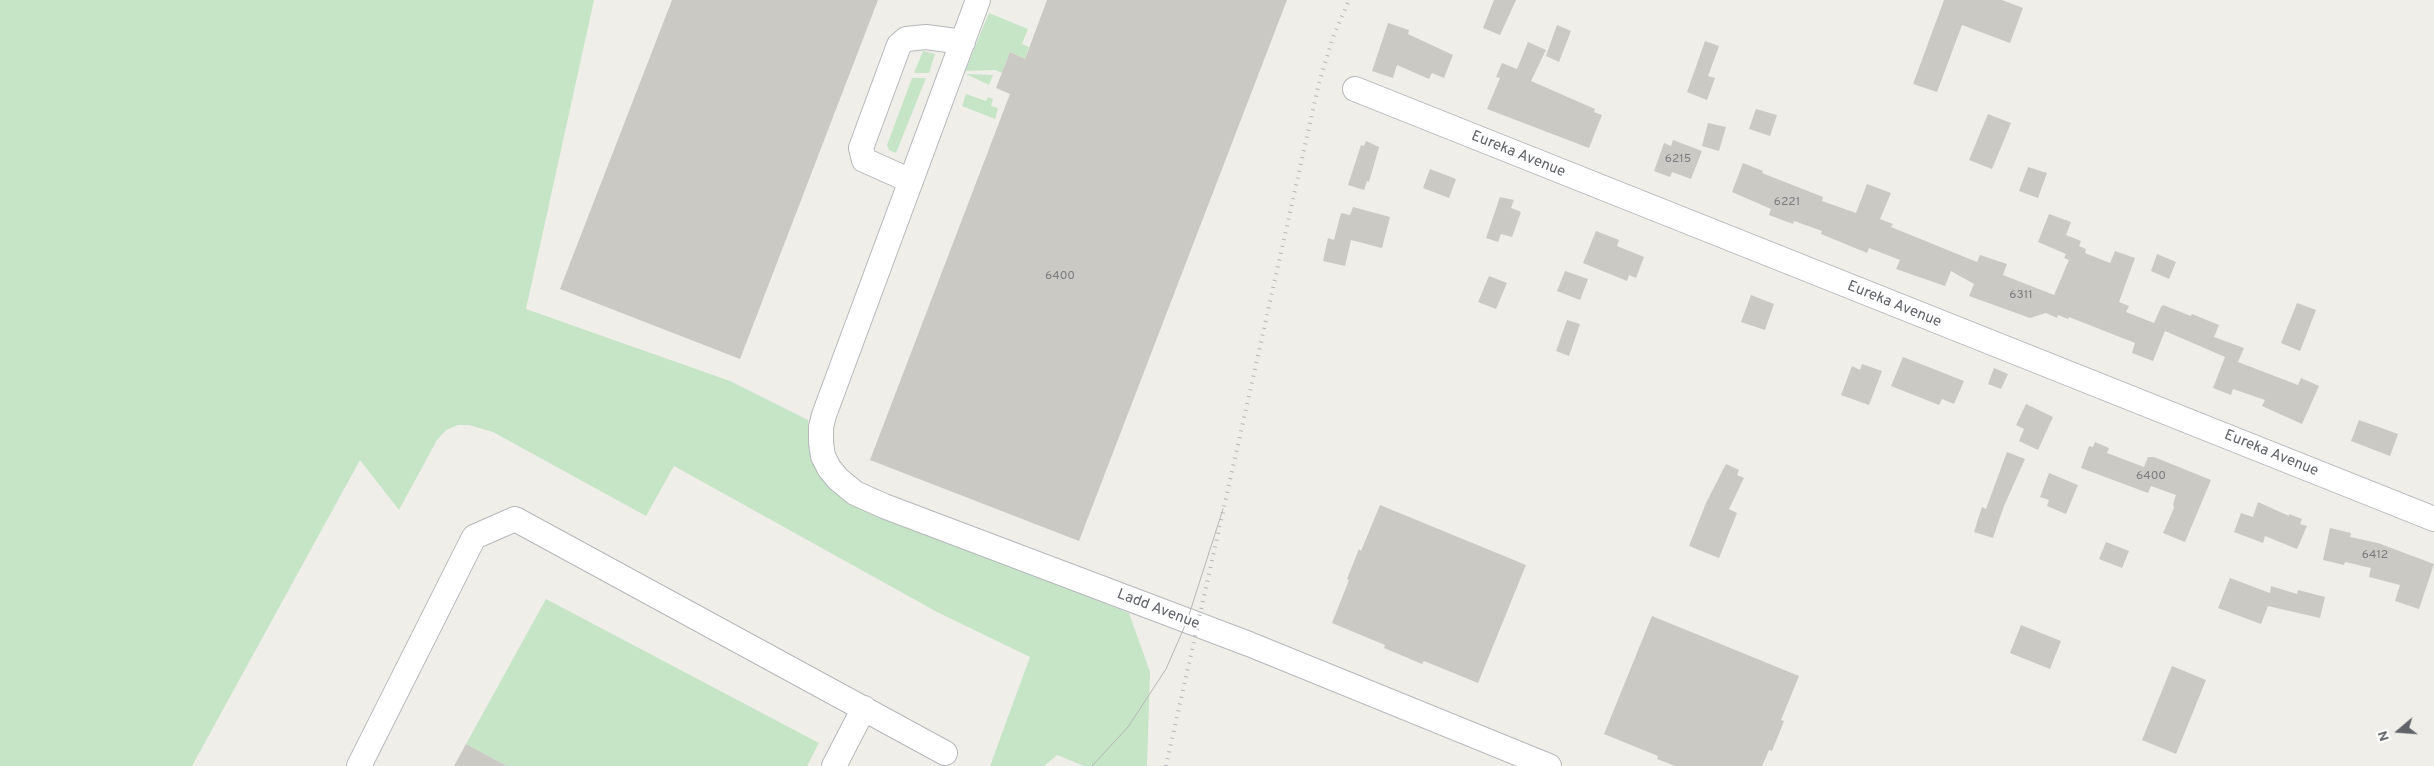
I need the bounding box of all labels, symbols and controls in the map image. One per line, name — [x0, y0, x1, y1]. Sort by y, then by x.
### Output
street label: Eureka Avenue — [1468, 128, 1568, 182]
house number: 6215 — [1665, 153, 1691, 167]
house number: 6221 — [1774, 196, 1800, 210]
house number: 6400 — [1045, 270, 1075, 284]
street label: Eureka Avenue — [1844, 278, 1944, 332]
house number: 6311 — [2009, 289, 2033, 303]
street label: Eureka Avenue — [2221, 427, 2321, 481]
house number: 6400 — [2136, 470, 2166, 484]
house number: 6412 — [2362, 549, 2388, 563]
street label: Ladd Avenue — [1114, 586, 1202, 634]
north arrow — [2374, 706, 2424, 756]
text: N — [2375, 728, 2394, 743]

